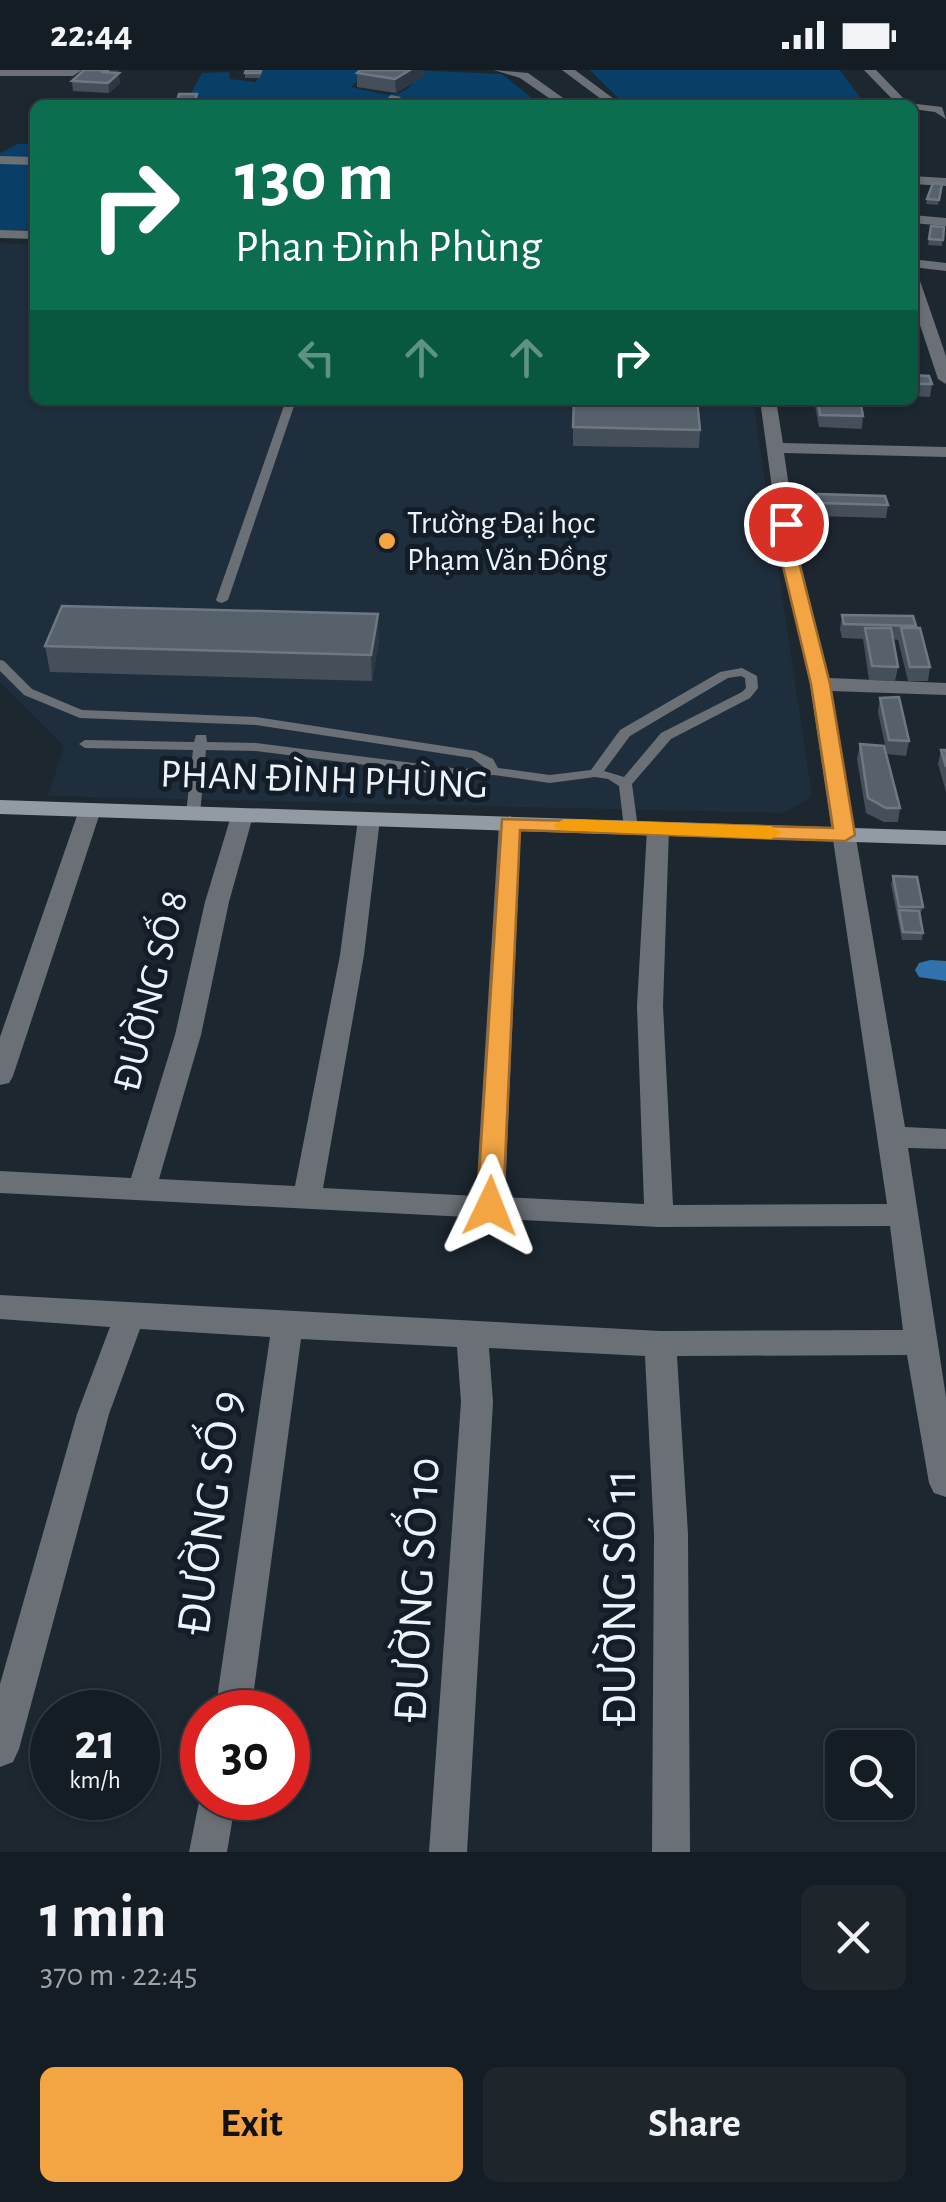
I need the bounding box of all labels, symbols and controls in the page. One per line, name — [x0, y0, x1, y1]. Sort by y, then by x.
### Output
text: 22:44 — [50, 16, 133, 54]
icon: right — [70, 140, 200, 270]
text: 130 m — [235, 143, 394, 213]
text: Phan Đình Phùng — [235, 225, 542, 270]
icon: left — [289, 330, 344, 385]
icon: ahead — [394, 330, 449, 385]
icon: ahead — [499, 330, 554, 385]
icon: right — [604, 330, 659, 385]
pin — [744, 482, 829, 567]
icon: arrive — [759, 497, 814, 552]
place label: Trường Đại học Phạm Văn Đồng — [407, 507, 607, 576]
marker: Trường Đại học Phạm Văn Đồng — [376, 530, 398, 552]
street label: PHAN ĐÌNH PHÙNG — [160, 750, 489, 806]
street label: ĐƯỜNG SỐ 8 — [100, 885, 195, 1096]
position arrow — [438, 1154, 542, 1258]
street label: ĐƯỜNG SỐ 9 — [160, 1386, 252, 1638]
street label: ĐƯỜNG SỐ 10 — [377, 1456, 449, 1724]
street label: ĐƯỜNG SỐ 11 — [587, 1470, 645, 1726]
speed limit sign: 30 — [180, 1690, 310, 1820]
text: 21 — [74, 1718, 116, 1768]
map controls — [825, 1730, 915, 1820]
button: search — [825, 1730, 915, 1820]
text: km/h — [69, 1768, 121, 1793]
button: close — [801, 1885, 906, 1990]
text: 1 min — [40, 1888, 166, 1948]
text: 370 m · 22:45 — [40, 1959, 197, 1991]
button: Exit — [40, 2067, 463, 2182]
button: Share — [483, 2067, 906, 2182]

